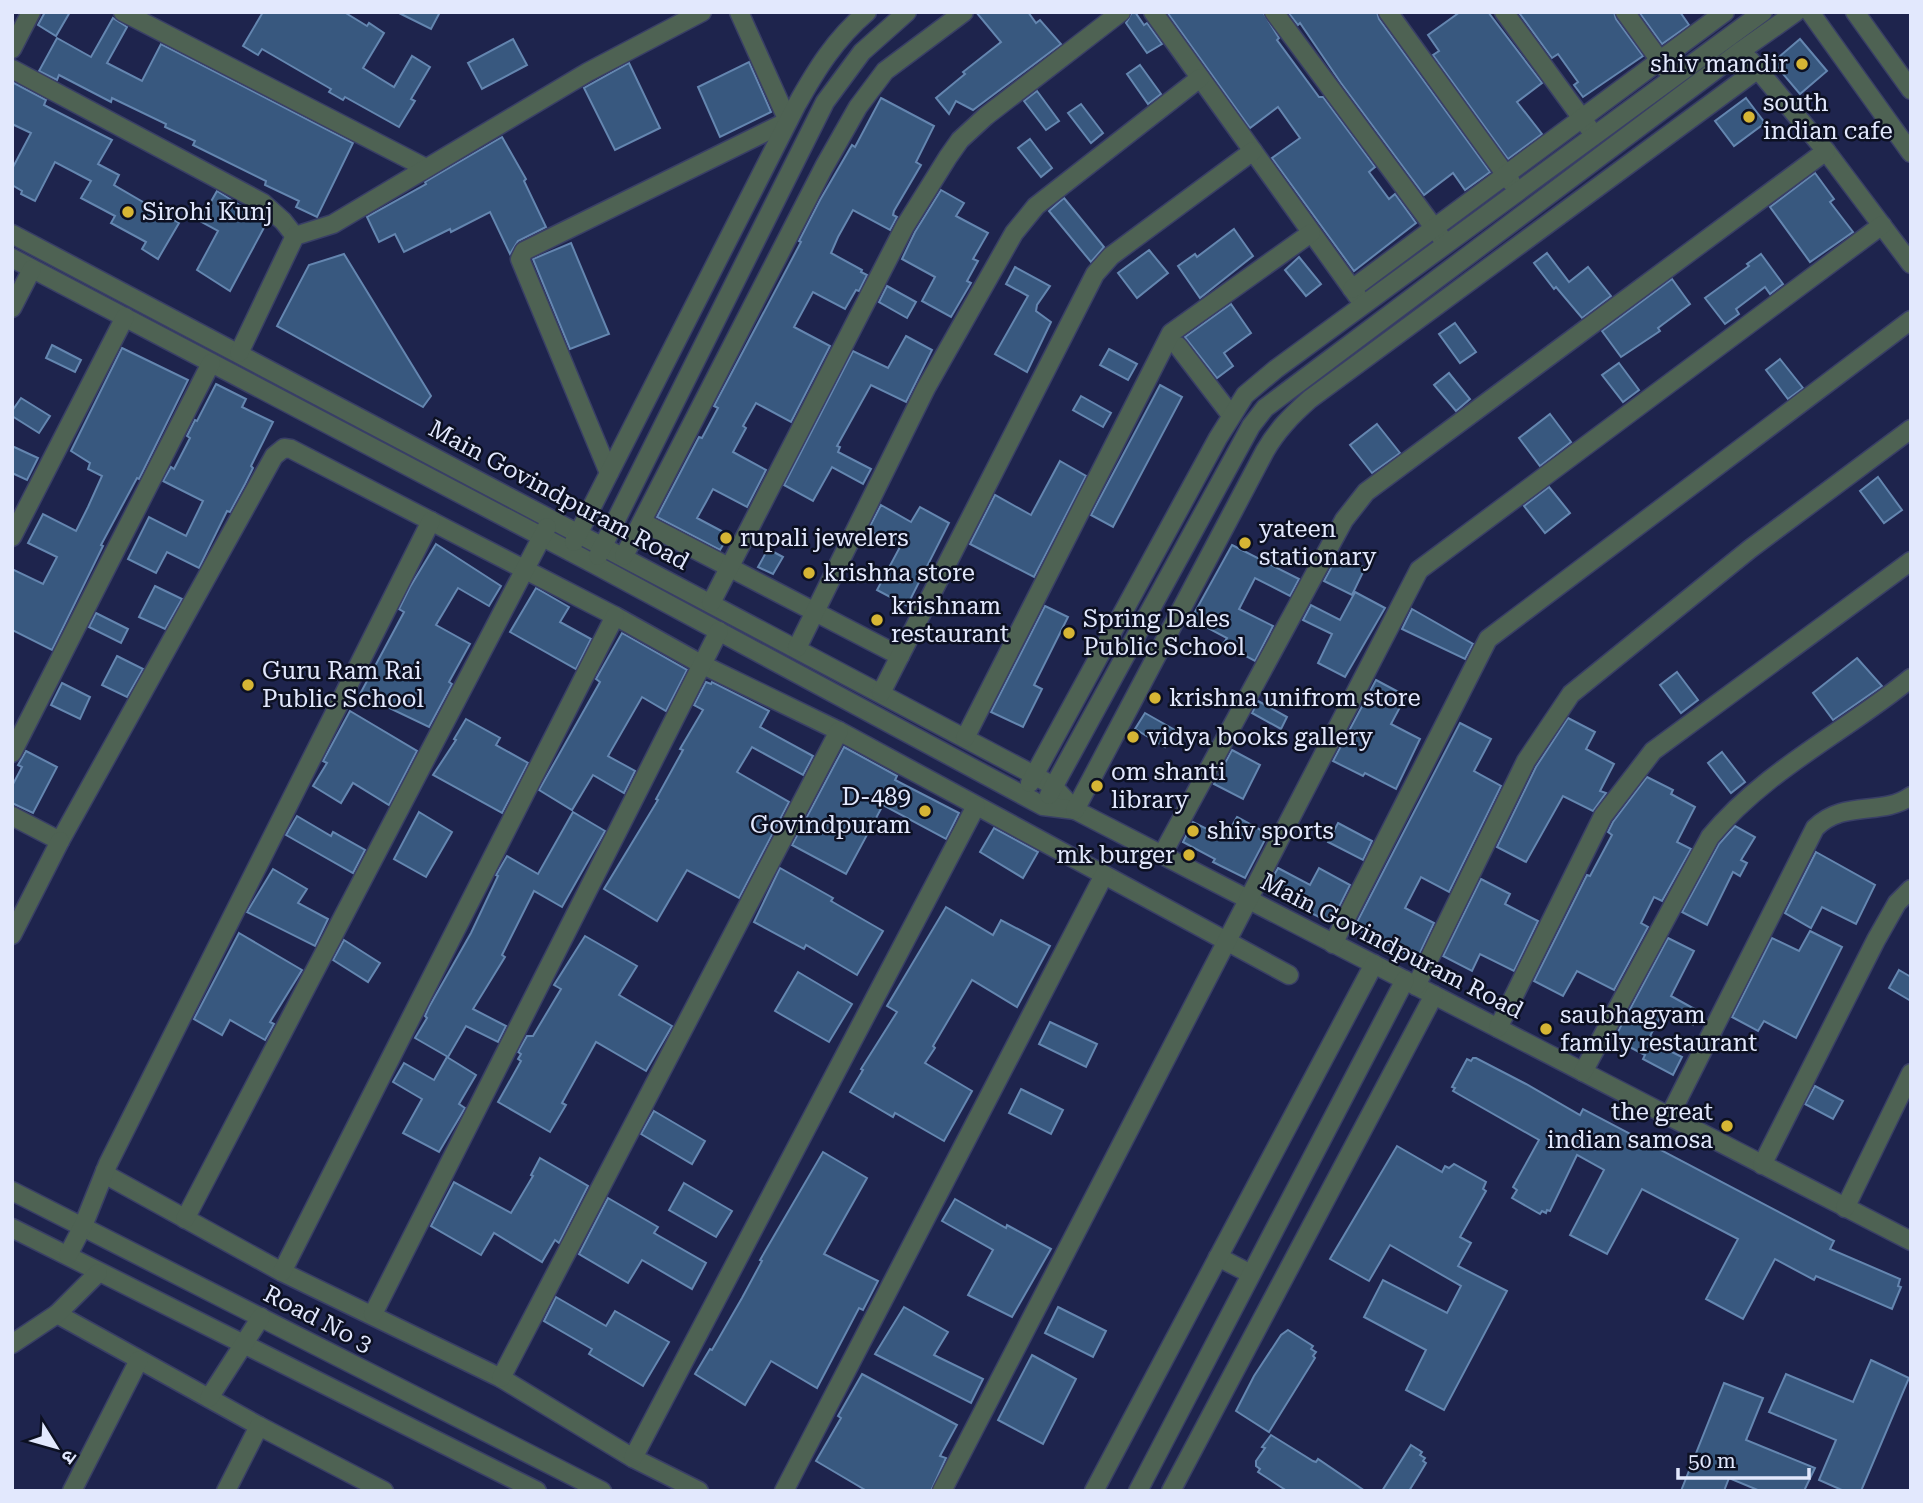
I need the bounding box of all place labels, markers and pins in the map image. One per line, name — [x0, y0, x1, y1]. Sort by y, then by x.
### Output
place label: shiv mandir — [1650, 50, 1788, 78]
marker: shiv mandir — [1794, 56, 1810, 72]
place label: south indian cafe — [1763, 89, 1893, 145]
marker: south indian cafe — [1741, 109, 1757, 125]
place label: Sirohi Kunj — [142, 198, 273, 226]
marker: Sirohi Kunj — [120, 204, 136, 220]
place label: yateen stationary — [1259, 515, 1377, 571]
place label: rupali jewelers — [740, 524, 909, 552]
marker: rupali jewelers — [718, 530, 734, 546]
marker: yateen stationary — [1237, 535, 1253, 551]
place label: krishna store — [823, 559, 975, 587]
marker: krishna store — [801, 565, 817, 581]
place label: krishnam restaurant — [891, 592, 1009, 648]
place label: Spring Dales Public School — [1083, 605, 1245, 661]
marker: krishnam restaurant — [869, 612, 885, 628]
marker: Spring Dales Public School — [1061, 625, 1077, 641]
place label: Guru Ram Rai Public School — [262, 657, 424, 713]
marker: Guru Ram Rai Public School — [240, 677, 256, 693]
place label: krishna unifrom store — [1169, 684, 1421, 712]
marker: krishna unifrom store — [1147, 690, 1163, 706]
place label: vidya books gallery — [1147, 723, 1374, 751]
marker: vidya books gallery — [1125, 729, 1141, 745]
place label: om shanti library — [1111, 758, 1226, 814]
marker: om shanti library — [1089, 778, 1105, 794]
place label: D-489 Govindpuram — [750, 783, 911, 839]
marker: D-489 Govindpuram — [917, 803, 933, 819]
place label: shiv sports — [1207, 817, 1334, 845]
marker: shiv sports — [1185, 823, 1201, 839]
place label: mk burger — [1056, 841, 1175, 869]
marker: mk burger — [1181, 847, 1197, 863]
place label: saubhagyam family restaurant — [1560, 1001, 1757, 1057]
marker: saubhagyam family restaurant — [1538, 1021, 1554, 1037]
place label: the great indian samosa — [1547, 1098, 1713, 1154]
marker: the great indian samosa — [1719, 1118, 1735, 1134]

